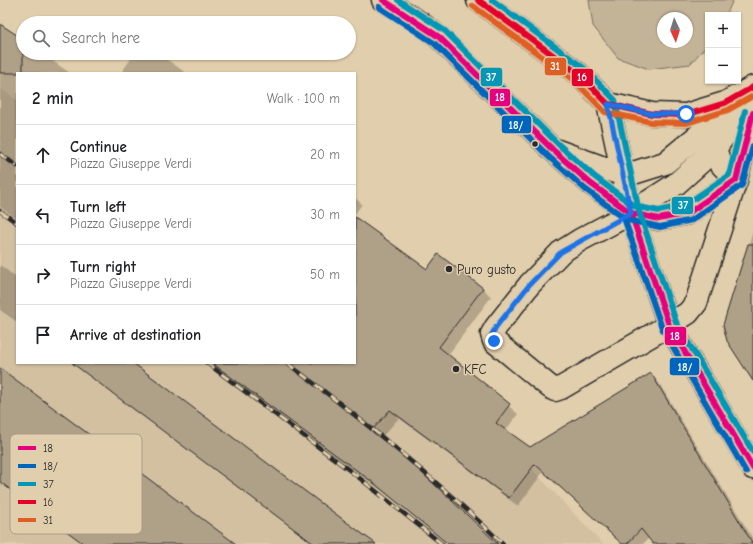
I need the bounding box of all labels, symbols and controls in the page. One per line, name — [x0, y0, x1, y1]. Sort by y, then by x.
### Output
north arrow — [657, 12, 693, 48]
map controls — [705, 12, 741, 84]
button: + — [705, 12, 741, 48]
search box — [16, 16, 356, 60]
icon: search — [30, 27, 52, 49]
text: Search here — [62, 29, 140, 47]
button: − — [705, 48, 741, 84]
line badge: 31 — [544, 57, 567, 76]
text: 31 — [550, 60, 560, 73]
line badge: 37 — [480, 67, 503, 87]
line badge: 16 — [571, 68, 594, 87]
text: 37 — [486, 71, 496, 84]
text: 16 — [577, 71, 587, 84]
line badge: 18 — [489, 88, 511, 107]
text: 2 min — [32, 89, 73, 108]
text: Walk · 100 m — [267, 91, 340, 106]
text: 18 — [495, 91, 505, 104]
route start — [677, 105, 695, 123]
line badge: 18/ — [501, 115, 532, 134]
text: 18/ — [509, 119, 524, 132]
text: Continue — [70, 138, 127, 156]
unlabelled marker — [530, 139, 540, 149]
icon: ahead — [32, 144, 54, 166]
text: 20 m — [310, 147, 340, 162]
text: Piazza Giuseppe Verdi — [70, 156, 192, 171]
line badge: 37 — [671, 196, 694, 215]
text: Turn left — [70, 198, 126, 216]
text: 37 — [678, 199, 688, 212]
icon: left — [32, 204, 54, 226]
text: 30 m — [310, 207, 340, 222]
text: Piazza Giuseppe Verdi — [70, 216, 192, 231]
text: Turn right — [70, 258, 136, 276]
place label: Puro gusto — [457, 262, 516, 277]
icon: right — [32, 264, 54, 286]
marker: Puro gusto — [444, 264, 454, 274]
text: 50 m — [310, 267, 340, 282]
text: Piazza Giuseppe Verdi — [70, 276, 192, 291]
icon: arrive — [32, 324, 54, 346]
text: Arrive at destination — [70, 326, 201, 344]
line badge: 18 — [664, 326, 687, 346]
text: 18 — [670, 330, 680, 343]
route end — [485, 332, 503, 350]
line badge: 18/ — [669, 357, 700, 376]
text: 18/ — [678, 361, 693, 374]
place label: KFC — [464, 362, 486, 377]
marker: KFC — [451, 364, 461, 374]
legend — [10, 434, 142, 534]
text: 18 — [43, 442, 53, 455]
text: 18/ — [43, 460, 58, 473]
text: 37 — [43, 478, 54, 491]
text: 16 — [43, 496, 53, 509]
text: 31 — [43, 514, 53, 527]

